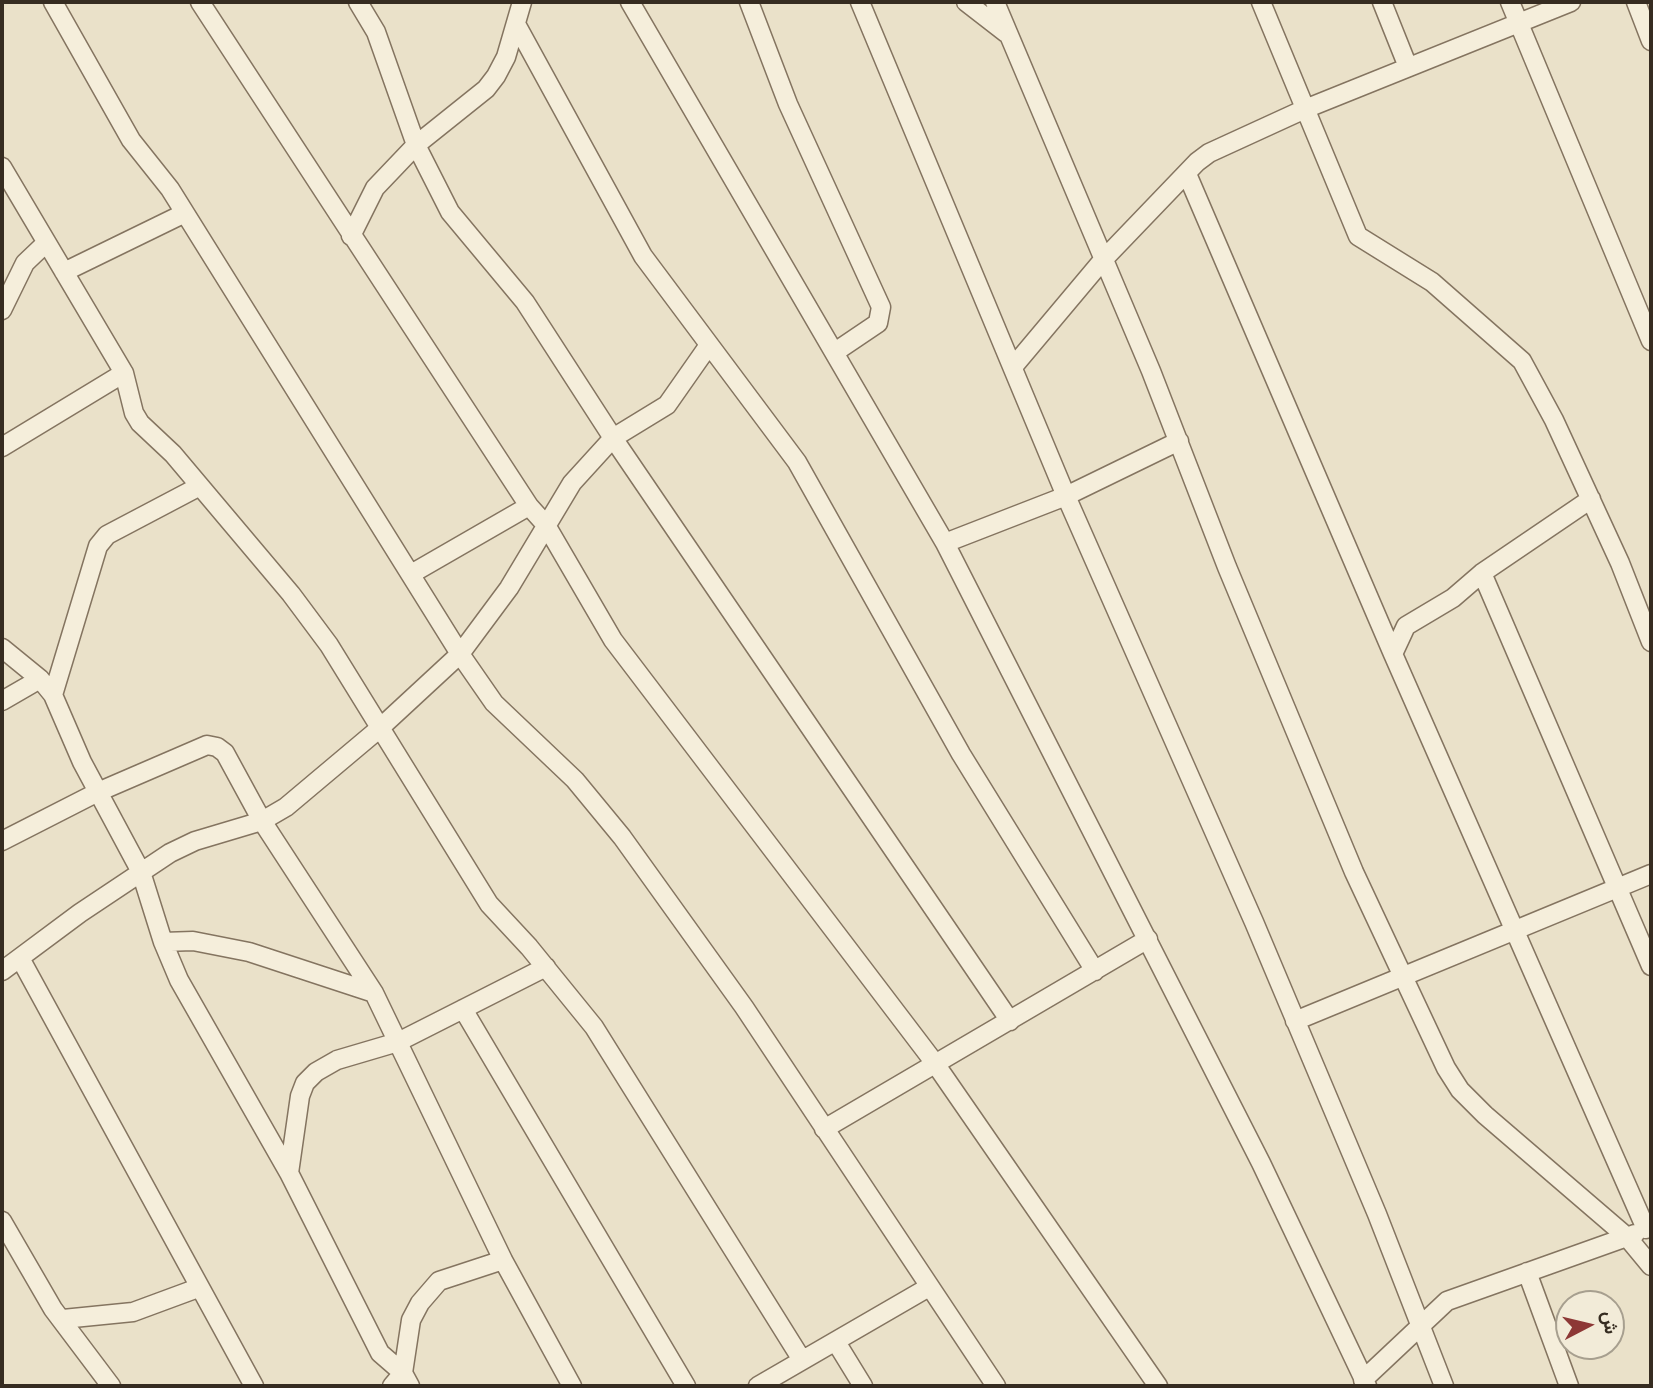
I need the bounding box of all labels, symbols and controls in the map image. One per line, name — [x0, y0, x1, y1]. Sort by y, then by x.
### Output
north arrow — [1555, 1290, 1625, 1360]
text: ش — [1594, 1310, 1625, 1336]

